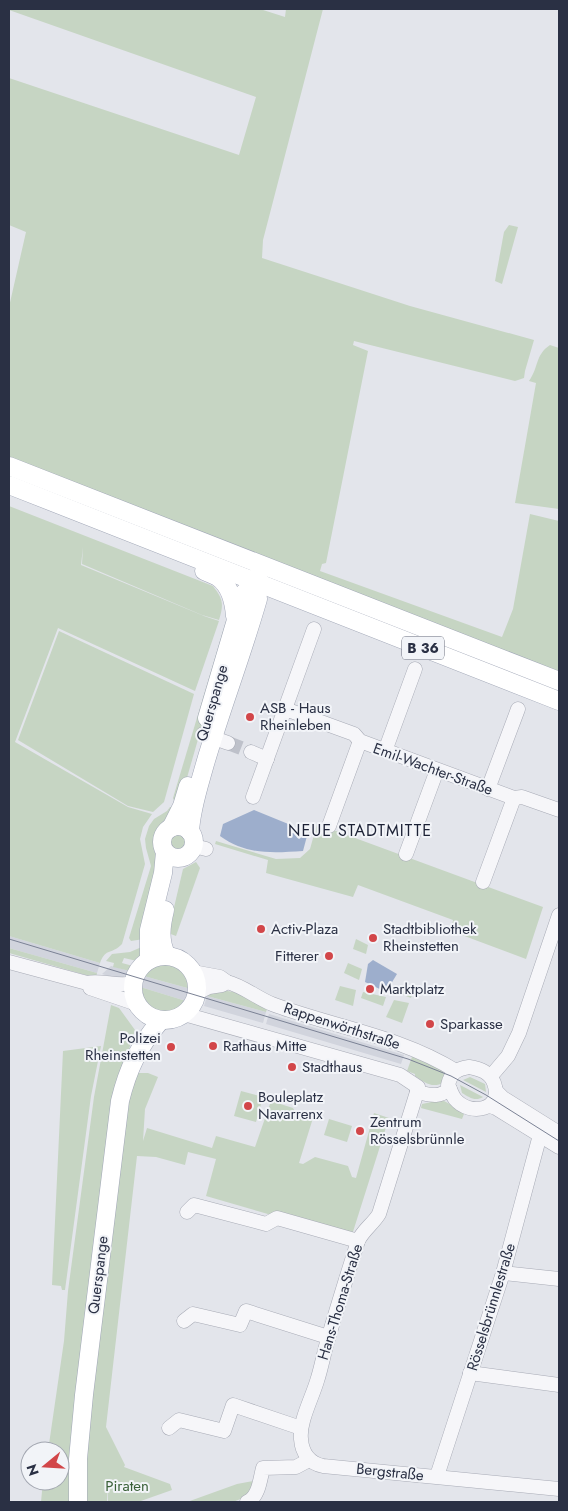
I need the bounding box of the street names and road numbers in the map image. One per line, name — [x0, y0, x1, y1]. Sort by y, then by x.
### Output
road number: B 36 — [402, 636, 444, 660]
street label: Querspange — [191, 662, 233, 744]
street label: Emil-Wachter-Straße — [370, 737, 496, 801]
street label: Rappenwörthstraße — [281, 997, 403, 1055]
street label: Querspange — [82, 1234, 114, 1315]
street label: Rösselsbrünnlestraße — [461, 1240, 521, 1374]
street label: Hans-Thoma-Straße — [312, 1241, 368, 1363]
street label: Bergstraße — [355, 1458, 425, 1487]

